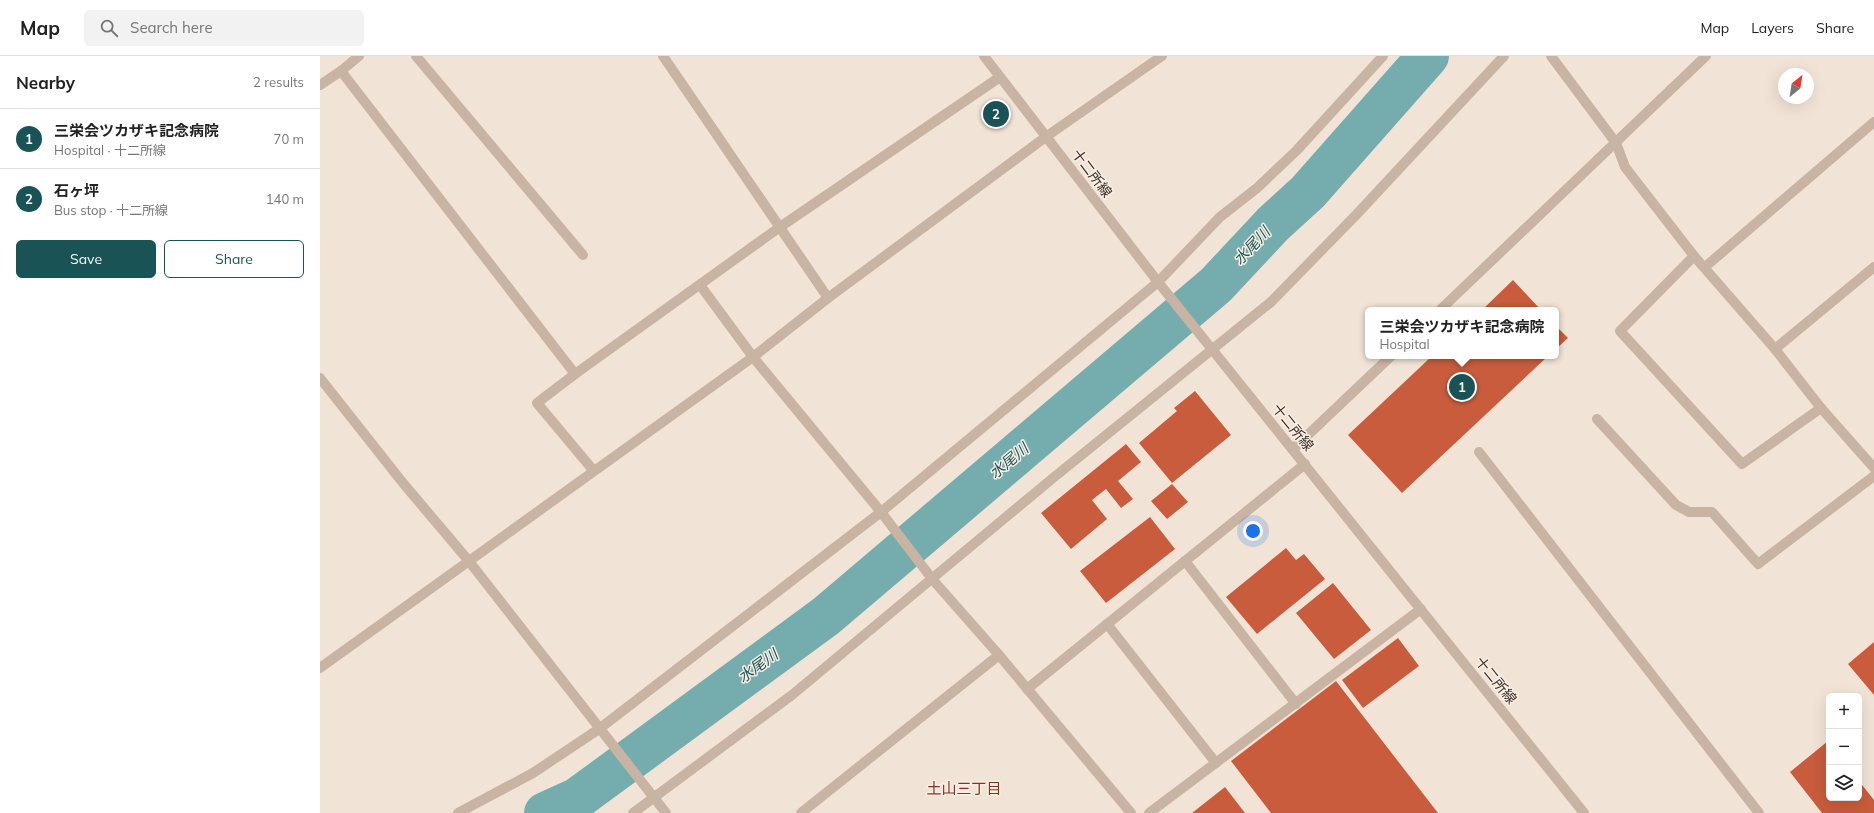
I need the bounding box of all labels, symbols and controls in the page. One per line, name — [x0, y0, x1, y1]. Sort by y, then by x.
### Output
search box — [84, 10, 364, 46]
text: Map — [20, 16, 60, 40]
icon: search — [98, 17, 120, 39]
text: Search here — [130, 18, 213, 37]
text: Map — [1700, 19, 1729, 37]
text: Layers — [1751, 19, 1794, 37]
text: Share — [1816, 19, 1854, 37]
north arrow — [1778, 68, 1814, 104]
text: Nearby — [16, 72, 75, 93]
text: 2 results — [253, 74, 304, 90]
pin: 2 — [983, 99, 1009, 129]
text: 三栄会ツカザキ記念病院 — [54, 121, 219, 140]
text: 1 — [25, 131, 33, 147]
text: 70 m — [274, 131, 304, 147]
text: Hospital · 十二所線 — [54, 142, 166, 158]
street label: 十二所線 — [1068, 145, 1116, 201]
text: 石ヶ坪 — [54, 181, 99, 200]
text: 2 — [25, 191, 33, 207]
text: 140 m — [266, 191, 304, 207]
text: Bus stop · 十二所線 — [54, 202, 168, 218]
water label: 水尾川 — [1229, 221, 1275, 269]
button: Save — [16, 240, 156, 278]
button: Share — [164, 240, 304, 278]
popup — [1365, 307, 1559, 359]
text: 三栄会ツカザキ記念病院 — [1379, 317, 1545, 336]
text: Hospital — [1379, 336, 1430, 352]
pin: 1 — [1449, 372, 1475, 402]
street label: 十二所線 — [1268, 400, 1318, 454]
water label: 水尾川 — [985, 438, 1034, 482]
your location — [1243, 521, 1263, 541]
water label: 水尾川 — [734, 644, 783, 687]
street label: 十二所線 — [1471, 653, 1521, 707]
map controls — [1826, 693, 1862, 801]
button: + — [1826, 693, 1862, 729]
button: − — [1826, 729, 1862, 765]
button: layers — [1826, 765, 1862, 801]
district label: 土山三丁目 — [926, 779, 1002, 798]

